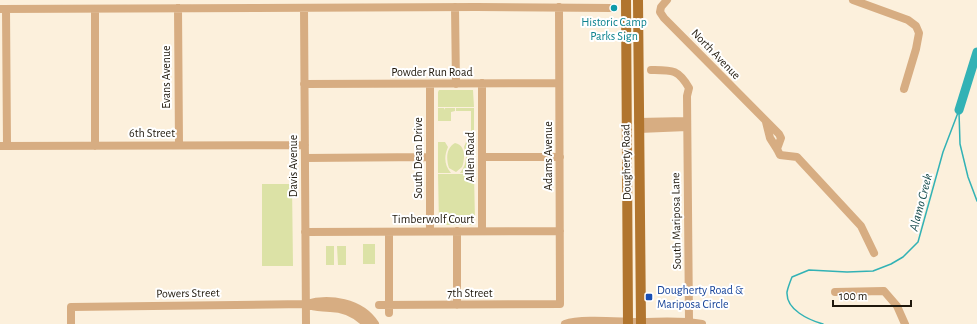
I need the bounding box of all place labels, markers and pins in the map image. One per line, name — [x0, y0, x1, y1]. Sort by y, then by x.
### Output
marker: Historic Camp Parks Sign — [609, 3, 619, 13]
place label: Historic Camp Parks Sign — [581, 16, 647, 42]
place label: Dougherty Road & Mariposa Circle — [657, 284, 744, 310]
marker: Dougherty Road & Mariposa Circle — [644, 292, 654, 302]

